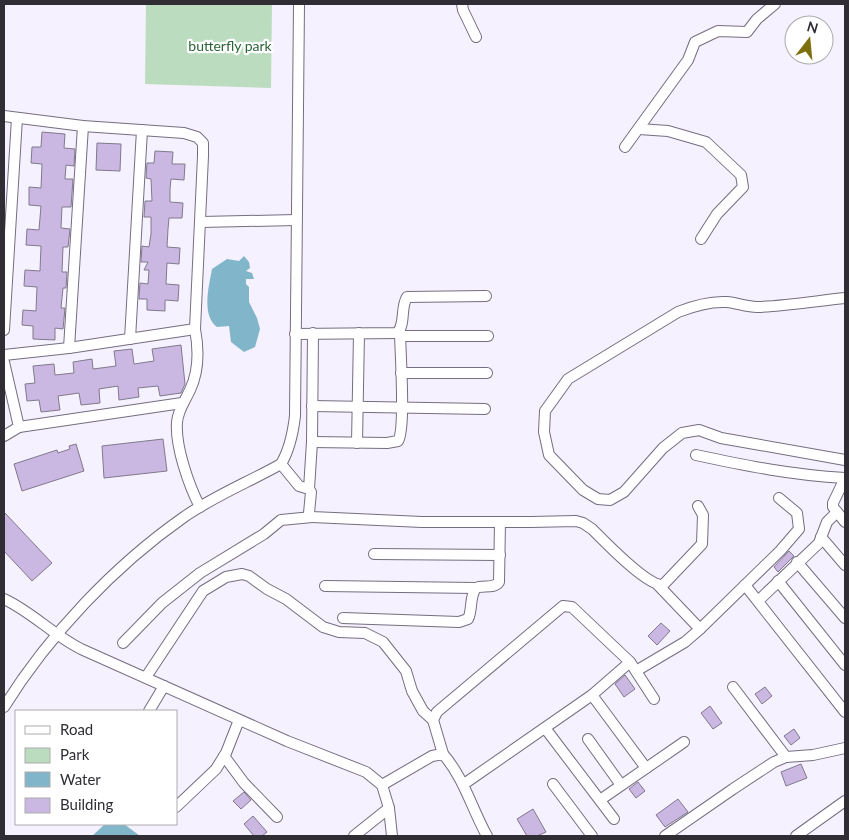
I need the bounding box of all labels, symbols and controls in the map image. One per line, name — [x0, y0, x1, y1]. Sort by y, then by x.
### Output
north arrow — [784, 15, 834, 65]
text: N — [805, 17, 820, 37]
park label: butterfly park — [188, 37, 273, 54]
legend — [15, 710, 178, 825]
text: Road — [60, 720, 93, 738]
text: Park — [60, 745, 90, 763]
text: Water — [60, 770, 101, 788]
text: Building — [60, 795, 113, 813]

